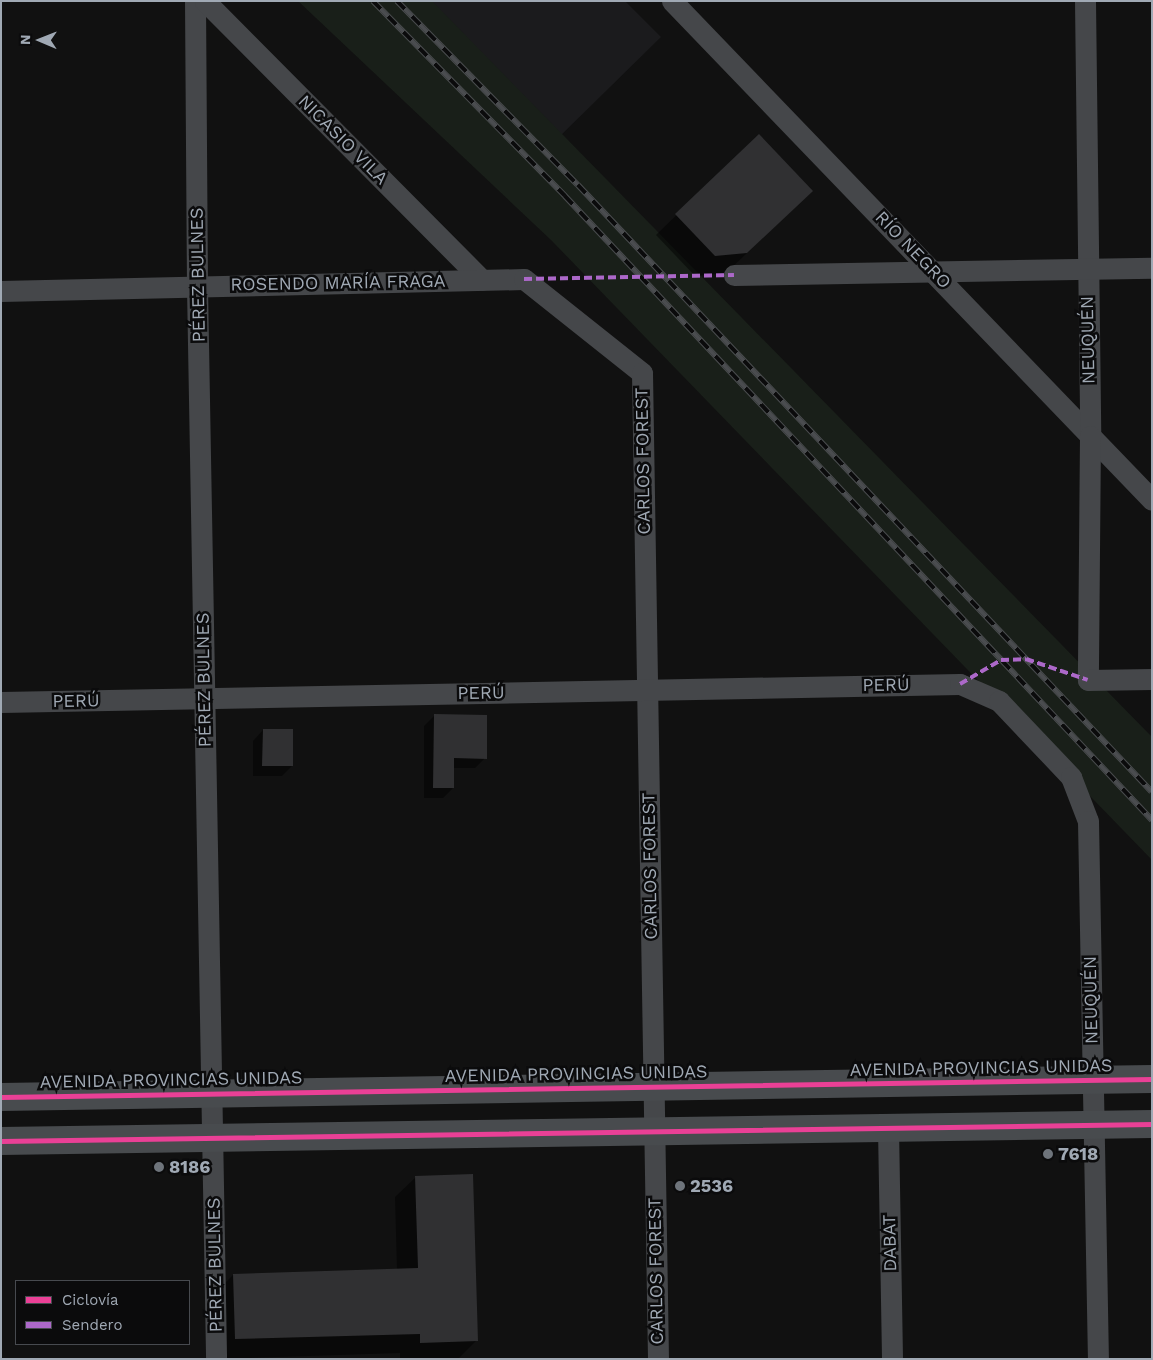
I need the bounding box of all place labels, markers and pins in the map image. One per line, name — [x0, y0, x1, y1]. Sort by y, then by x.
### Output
place label: 7618 — [1058, 1143, 1098, 1165]
marker: 7618 — [1042, 1148, 1054, 1160]
place label: 8186 — [169, 1156, 210, 1178]
marker: 8186 — [153, 1161, 165, 1173]
place label: 2536 — [690, 1175, 733, 1197]
marker: 2536 — [674, 1180, 686, 1192]

